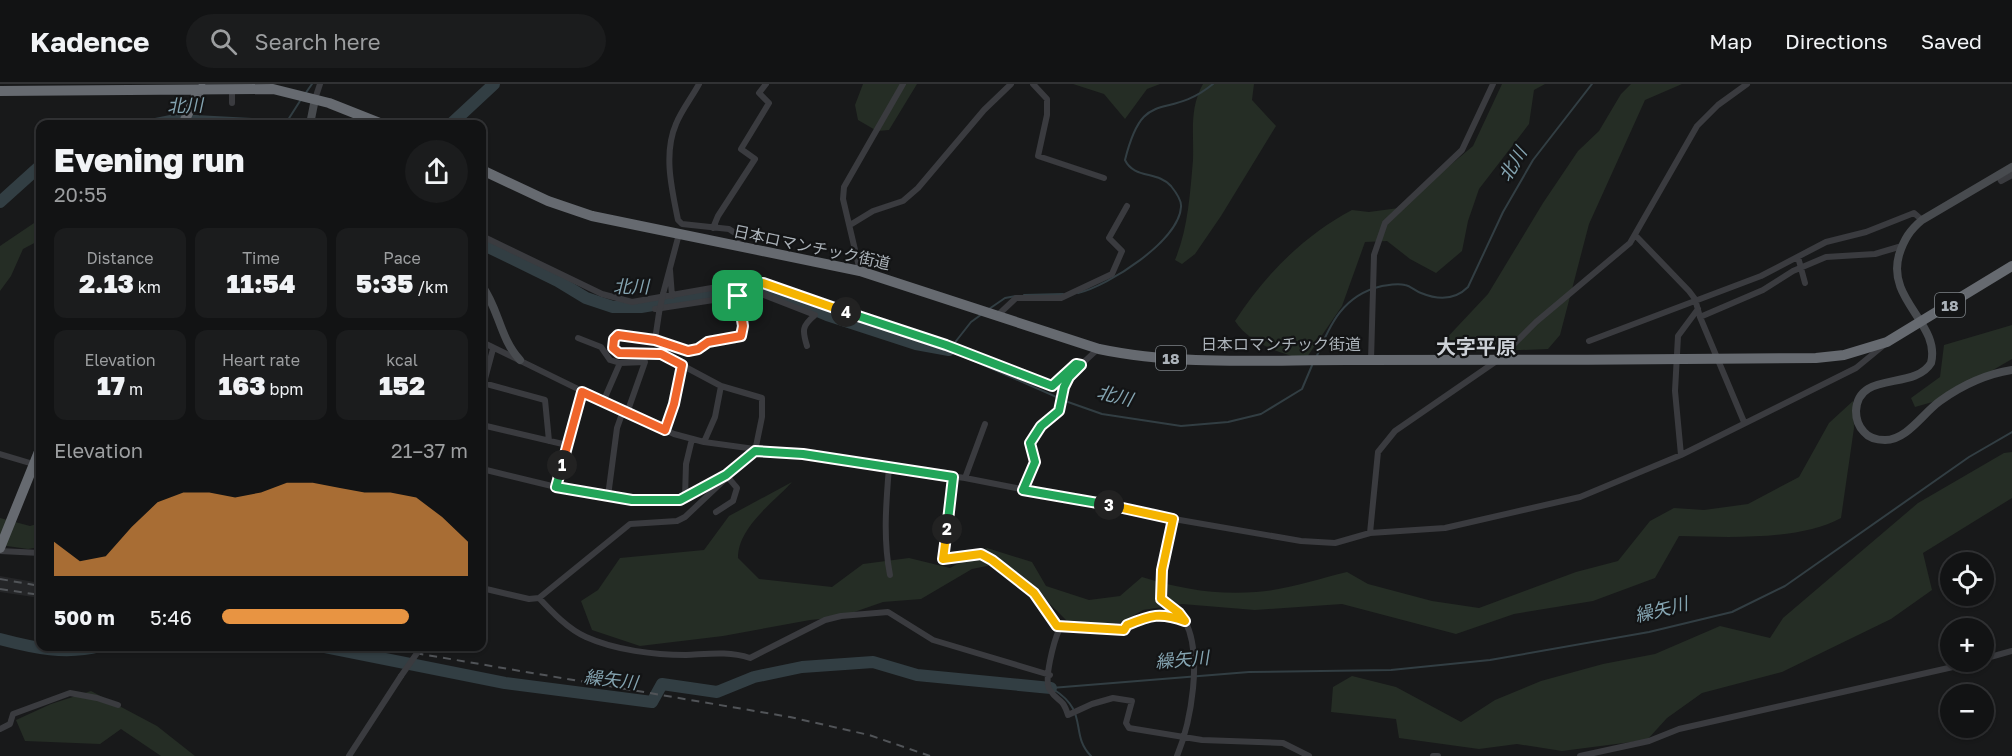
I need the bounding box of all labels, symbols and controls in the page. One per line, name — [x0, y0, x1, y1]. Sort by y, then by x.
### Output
search box — [186, 14, 606, 68]
text: Kadence — [30, 25, 150, 58]
icon: search — [207, 25, 240, 58]
text: Search here — [255, 28, 381, 55]
text: Map — [1709, 28, 1752, 54]
text: Directions — [1785, 28, 1888, 54]
text: Saved — [1921, 28, 1982, 54]
water label: 北川 — [167, 93, 205, 117]
text: Evening run — [54, 140, 245, 179]
button: share — [405, 140, 468, 203]
water label: 北川 — [1493, 141, 1532, 185]
text: 20:55 — [54, 182, 107, 206]
street label: 日本ロマンチック街道 — [732, 221, 892, 273]
text: Distance — [86, 248, 154, 268]
text: Time — [242, 248, 280, 268]
text: Pace — [383, 248, 421, 268]
text: 2.13 — [79, 268, 134, 299]
text: 11:54 — [227, 268, 295, 299]
text: 5:35 — [356, 268, 413, 299]
pin — [712, 270, 763, 321]
water label: 北川 — [613, 275, 651, 297]
text: km — [134, 277, 161, 297]
text: /km — [413, 277, 448, 297]
icon: arrive — [721, 279, 754, 312]
road number: 18 — [1935, 293, 1965, 317]
pin: 4 — [831, 297, 861, 327]
text: 4 — [841, 302, 851, 322]
street label: 日本ロマンチック街道 — [1201, 334, 1361, 354]
district label: 大字平原 — [1436, 334, 1516, 358]
road number: 18 — [1156, 346, 1186, 370]
text: Elevation — [84, 350, 156, 370]
text: Heart rate — [222, 350, 300, 370]
text: kcal — [386, 350, 418, 370]
text: 17 — [97, 370, 125, 401]
text: 163 — [219, 370, 266, 401]
text: 152 — [379, 370, 425, 401]
text: m — [125, 379, 143, 399]
text: bpm — [266, 379, 303, 399]
water label: 北川 — [1095, 380, 1137, 411]
text: Elevation — [54, 438, 143, 462]
text: 21–37 m — [391, 438, 468, 462]
pin: 1 — [547, 450, 577, 480]
text: 1 — [558, 455, 566, 475]
pin: 3 — [1094, 490, 1124, 520]
text: 3 — [1104, 495, 1114, 515]
pin: 2 — [932, 514, 962, 544]
text: 2 — [942, 519, 952, 539]
map controls — [1940, 552, 1994, 738]
button: locate — [1940, 552, 1994, 606]
water label: 繰矢川 — [1632, 591, 1692, 626]
text: 500 m — [54, 605, 115, 629]
text: 5:46 — [150, 605, 192, 629]
button: + — [1940, 618, 1994, 672]
water label: 繰矢川 — [1154, 646, 1212, 672]
water label: 繰矢川 — [583, 665, 641, 693]
button: − — [1940, 684, 1994, 738]

